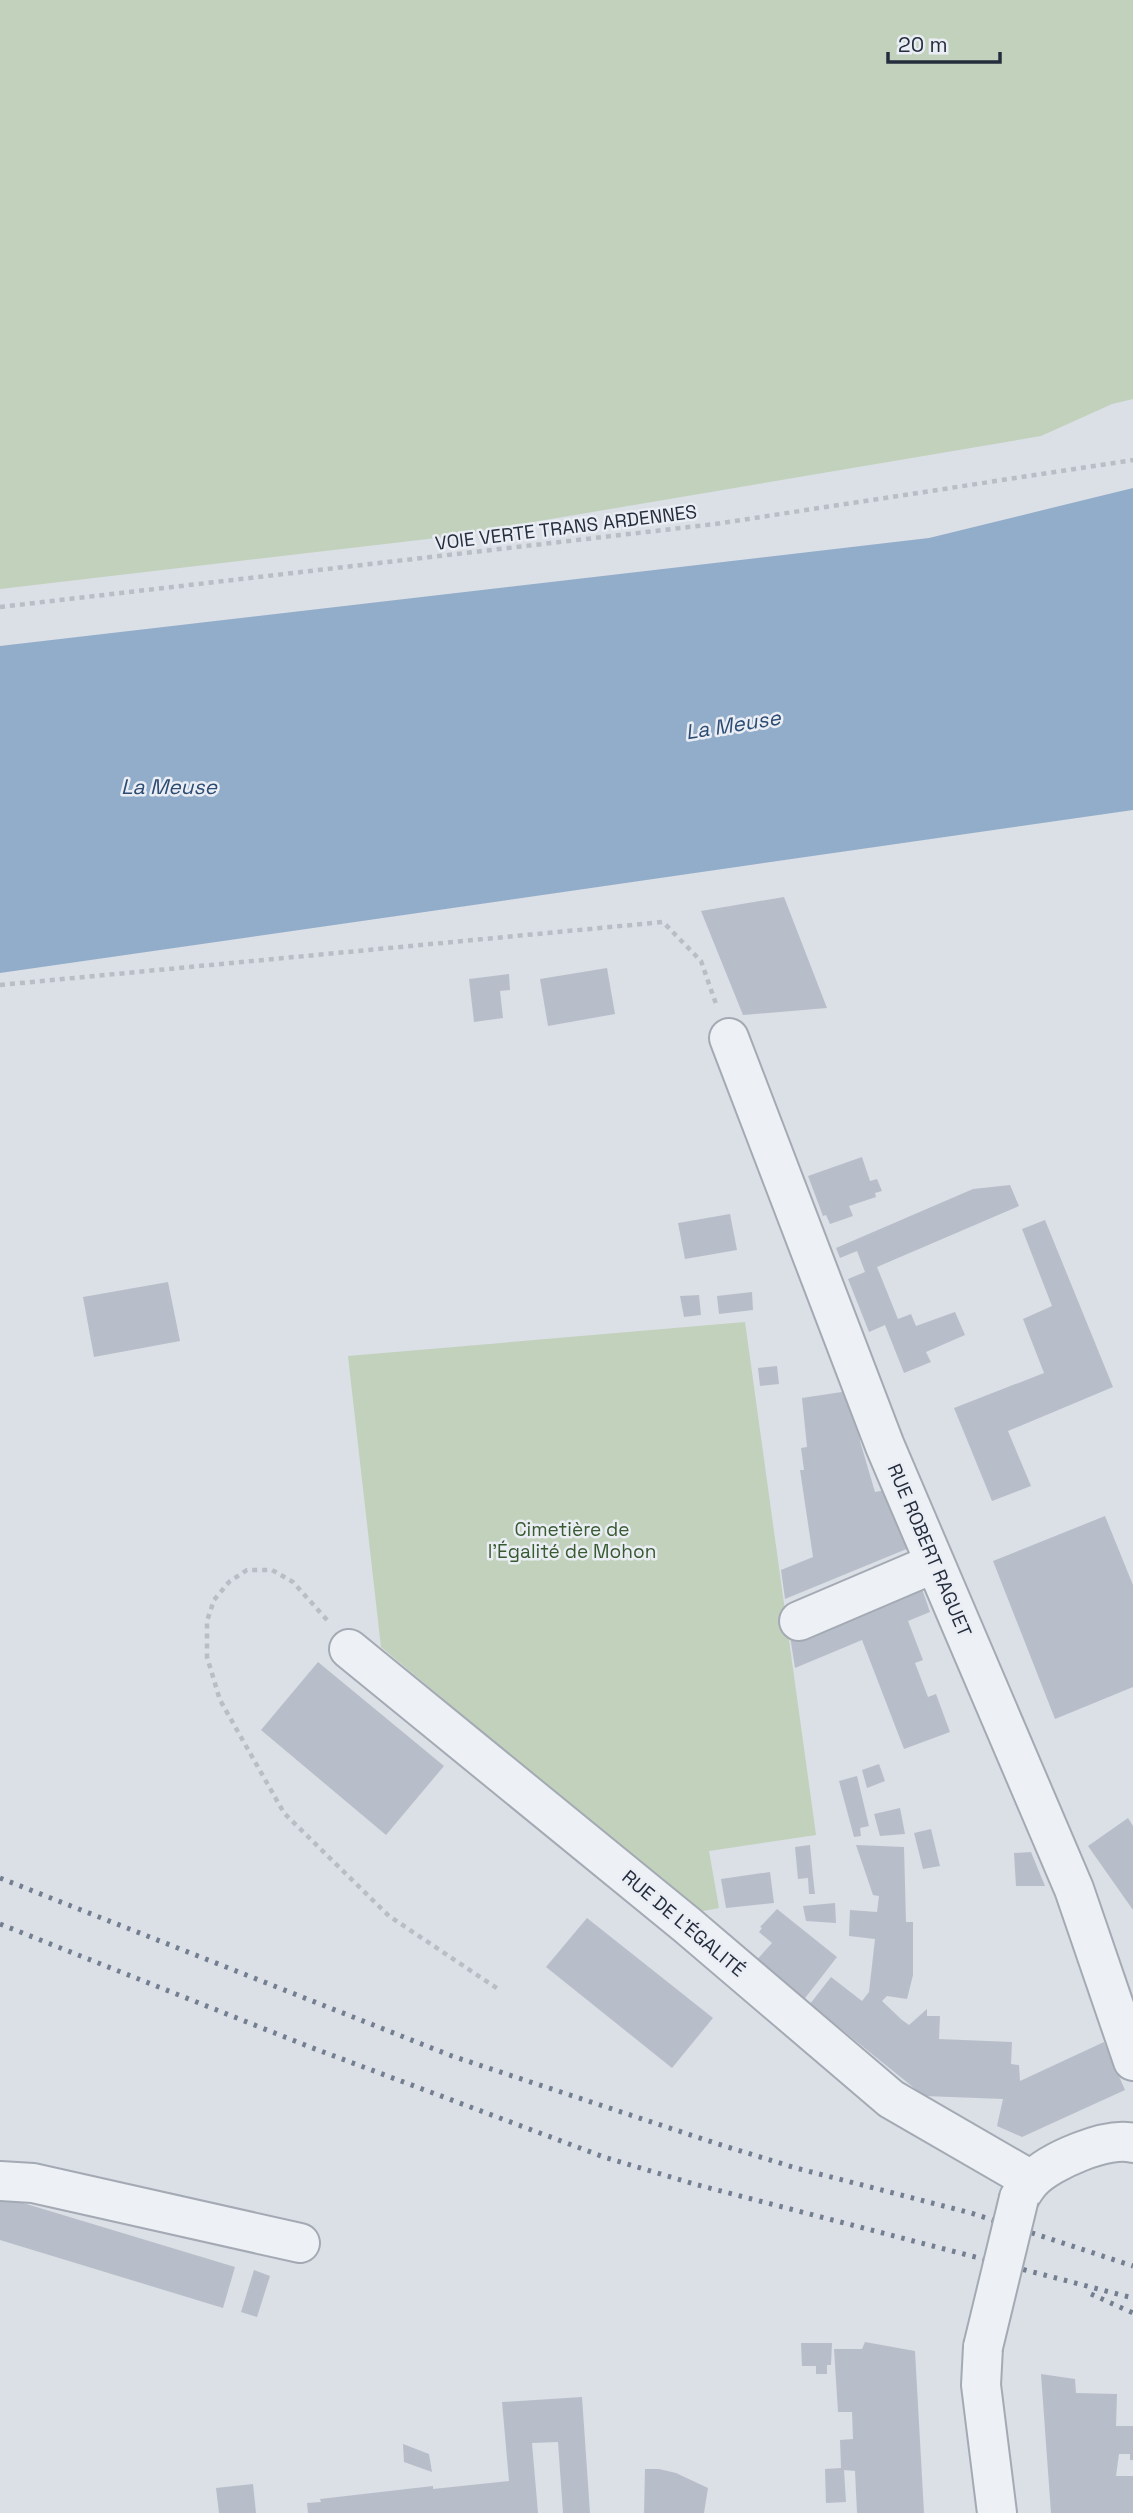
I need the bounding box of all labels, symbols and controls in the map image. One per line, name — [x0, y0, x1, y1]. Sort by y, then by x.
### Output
scale bar — [888, 21, 1000, 65]
text: 20 m — [898, 31, 948, 58]
street label: VOIE VERTE TRANS ARDENNES — [434, 499, 698, 556]
water label: La Meuse — [683, 703, 784, 745]
water label: La Meuse — [121, 773, 219, 800]
street label: RUE ROBERT RAGUET — [882, 1460, 977, 1641]
park label: Cimetière de l'Égalité de Mohon — [488, 1517, 656, 1564]
street label: RUE DE L'ÉGALITÉ — [617, 1864, 751, 1982]

